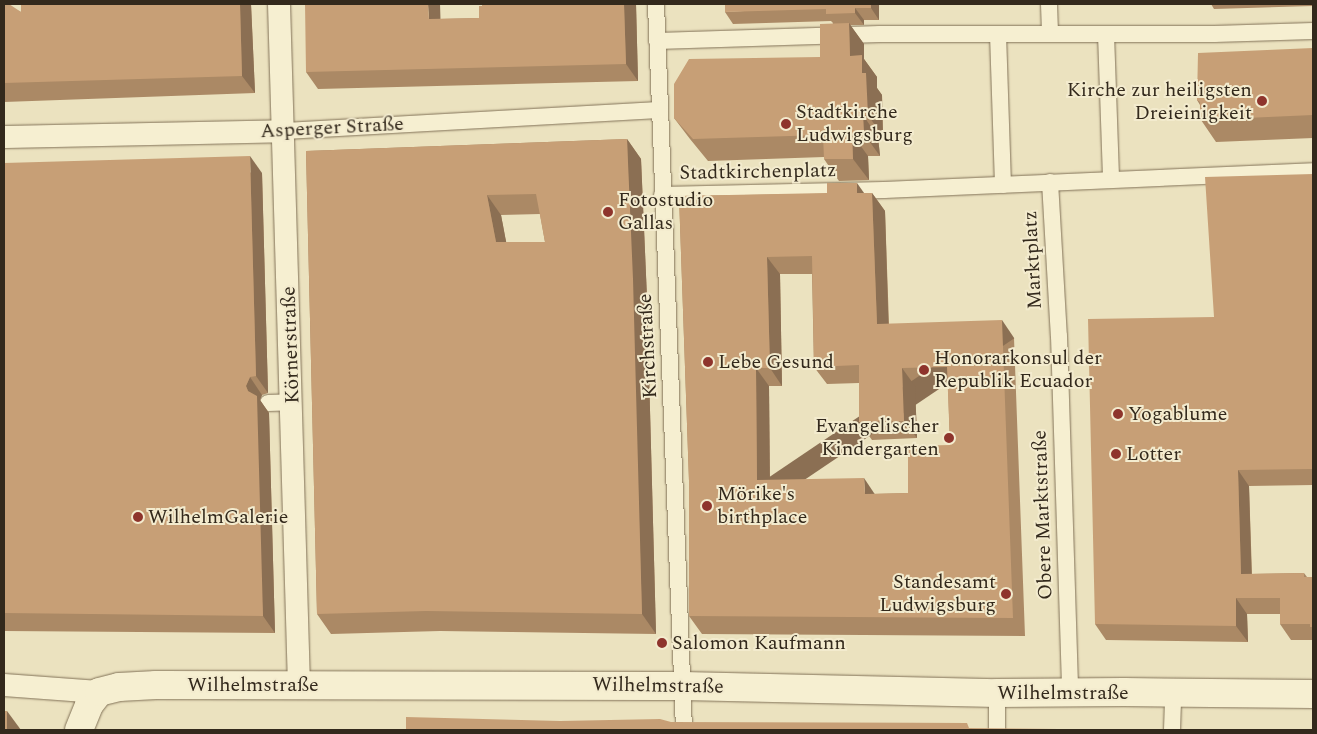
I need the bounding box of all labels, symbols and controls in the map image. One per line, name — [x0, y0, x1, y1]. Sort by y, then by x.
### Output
place label: Kirche zur heiligsten Dreieinigkeit — [1067, 78, 1252, 125]
marker: Kirche zur heiligsten Dreieinigkeit — [1256, 95, 1268, 107]
place label: Stadtkirche Ludwigsburg — [796, 100, 913, 147]
street label: Asperger Straße — [260, 112, 404, 144]
marker: Stadtkirche Ludwigsburg — [780, 118, 792, 130]
street label: Stadtkirchenplatz — [679, 159, 837, 185]
place label: Fotostudio Gallas — [618, 188, 713, 235]
marker: Fotostudio Gallas — [602, 206, 614, 218]
street label: Marktplatz — [1018, 210, 1048, 310]
street label: Körnerstraße — [277, 286, 305, 404]
street label: Kirchstraße — [633, 293, 663, 399]
place label: Honorarkonsul der Republik Ecuador — [934, 346, 1102, 393]
place label: Lebe Gesund — [718, 350, 834, 374]
marker: Lebe Gesund — [702, 356, 714, 368]
marker: Honorarkonsul der Republik Ecuador — [918, 364, 930, 376]
place label: Yogablume — [1128, 402, 1227, 426]
marker: Yogablume — [1112, 408, 1124, 420]
place label: Evangelischer Kindergarten — [815, 414, 939, 461]
street label: Obere Marktstraße — [1028, 430, 1058, 600]
marker: Evangelischer Kindergarten — [943, 432, 955, 444]
place label: Lotter — [1126, 442, 1181, 466]
marker: Lotter — [1110, 448, 1122, 460]
place label: Mörike's birthplace — [717, 482, 807, 529]
marker: Mörike's birthplace — [701, 500, 713, 512]
place label: WilhelmGalerie — [148, 505, 288, 529]
marker: WilhelmGalerie — [132, 511, 144, 523]
place label: Standesamt Ludwigsburg — [879, 570, 996, 617]
marker: Standesamt Ludwigsburg — [1000, 588, 1012, 600]
place label: Salomon Kaufmann — [672, 631, 846, 655]
marker: Salomon Kaufmann — [656, 637, 668, 649]
street label: Wilhelmstraße — [187, 673, 319, 697]
street label: Wilhelmstraße — [592, 673, 724, 699]
street label: Wilhelmstraße — [997, 681, 1129, 705]

